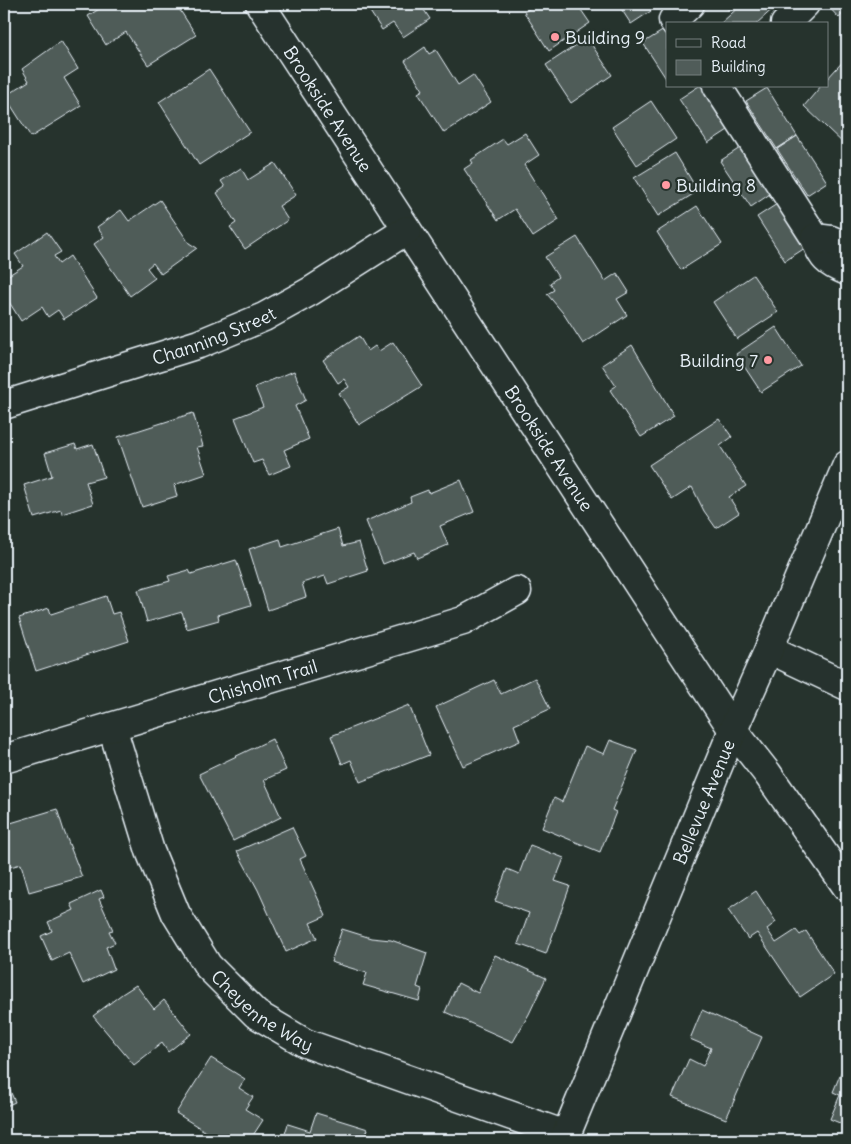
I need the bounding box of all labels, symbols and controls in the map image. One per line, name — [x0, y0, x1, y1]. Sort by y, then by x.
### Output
legend — [666, 22, 828, 88]
place label: Building 9 — [565, 26, 645, 49]
marker: Building 9 — [549, 31, 561, 43]
text: Road — [711, 33, 746, 52]
street label: Brookside Avenue — [279, 41, 378, 176]
text: Building — [711, 57, 766, 76]
place label: Building 8 — [676, 174, 756, 197]
marker: Building 8 — [660, 179, 672, 191]
street label: Channing Street — [149, 301, 280, 369]
place label: Building 7 — [679, 349, 758, 372]
marker: Building 7 — [762, 354, 774, 366]
street label: Brookside Avenue — [500, 381, 599, 515]
street label: Chisholm Trail — [205, 654, 320, 709]
street label: Bellevue Avenue — [668, 736, 739, 867]
street label: Cheyenne Way — [207, 965, 316, 1056]

